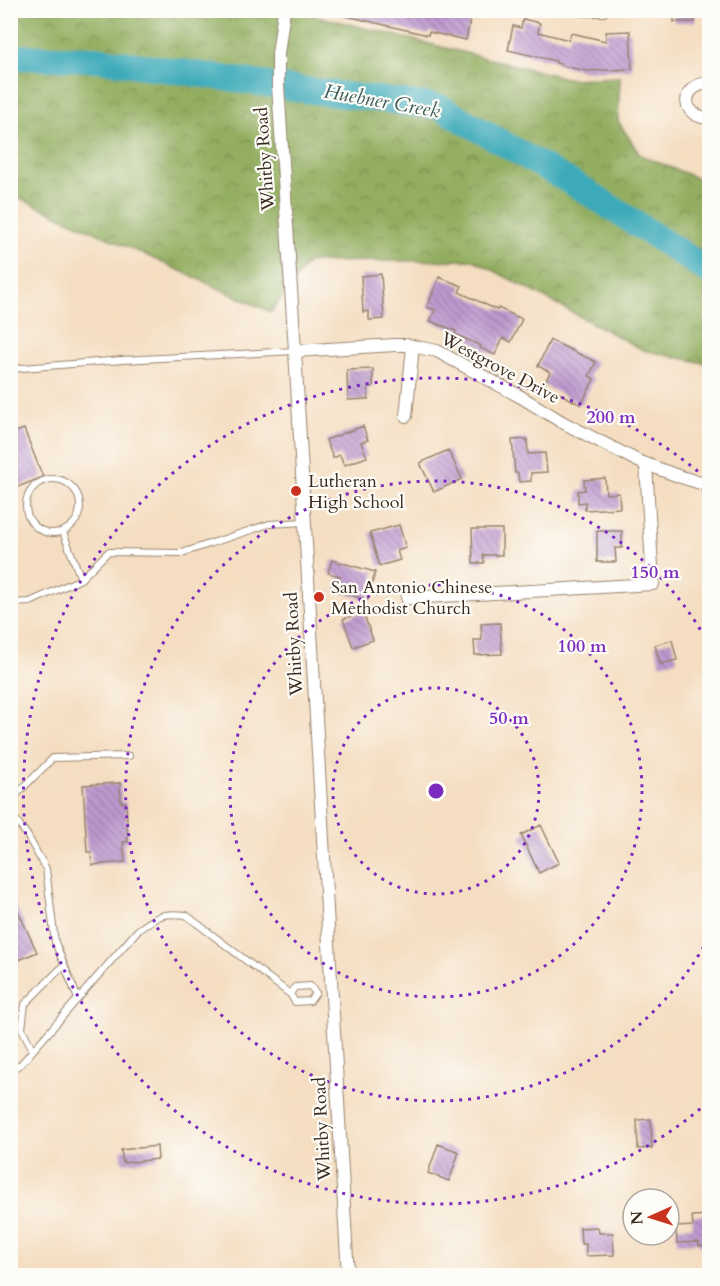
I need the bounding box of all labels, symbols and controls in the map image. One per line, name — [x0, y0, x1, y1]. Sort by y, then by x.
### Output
water label: Huebner Creek — [322, 77, 442, 125]
street label: Whitby Road — [249, 106, 281, 213]
street label: Westgrove Drive — [435, 326, 564, 410]
text: 200 m — [586, 405, 636, 430]
place label: Lutheran High School — [308, 469, 404, 515]
marker: Lutheran High School — [289, 484, 303, 498]
text: 150 m — [630, 560, 680, 585]
place label: San Antonio Chinese Methodist Church — [331, 575, 492, 621]
marker: San Antonio Chinese Methodist Church — [312, 590, 326, 604]
street label: Whitby Road — [279, 591, 309, 698]
text: 100 m — [557, 634, 607, 659]
text: 50 m — [489, 706, 529, 731]
centre of rings — [426, 781, 446, 801]
street label: Whitby Road — [307, 1076, 337, 1183]
north arrow — [621, 1187, 681, 1247]
text: N — [626, 1210, 648, 1225]

